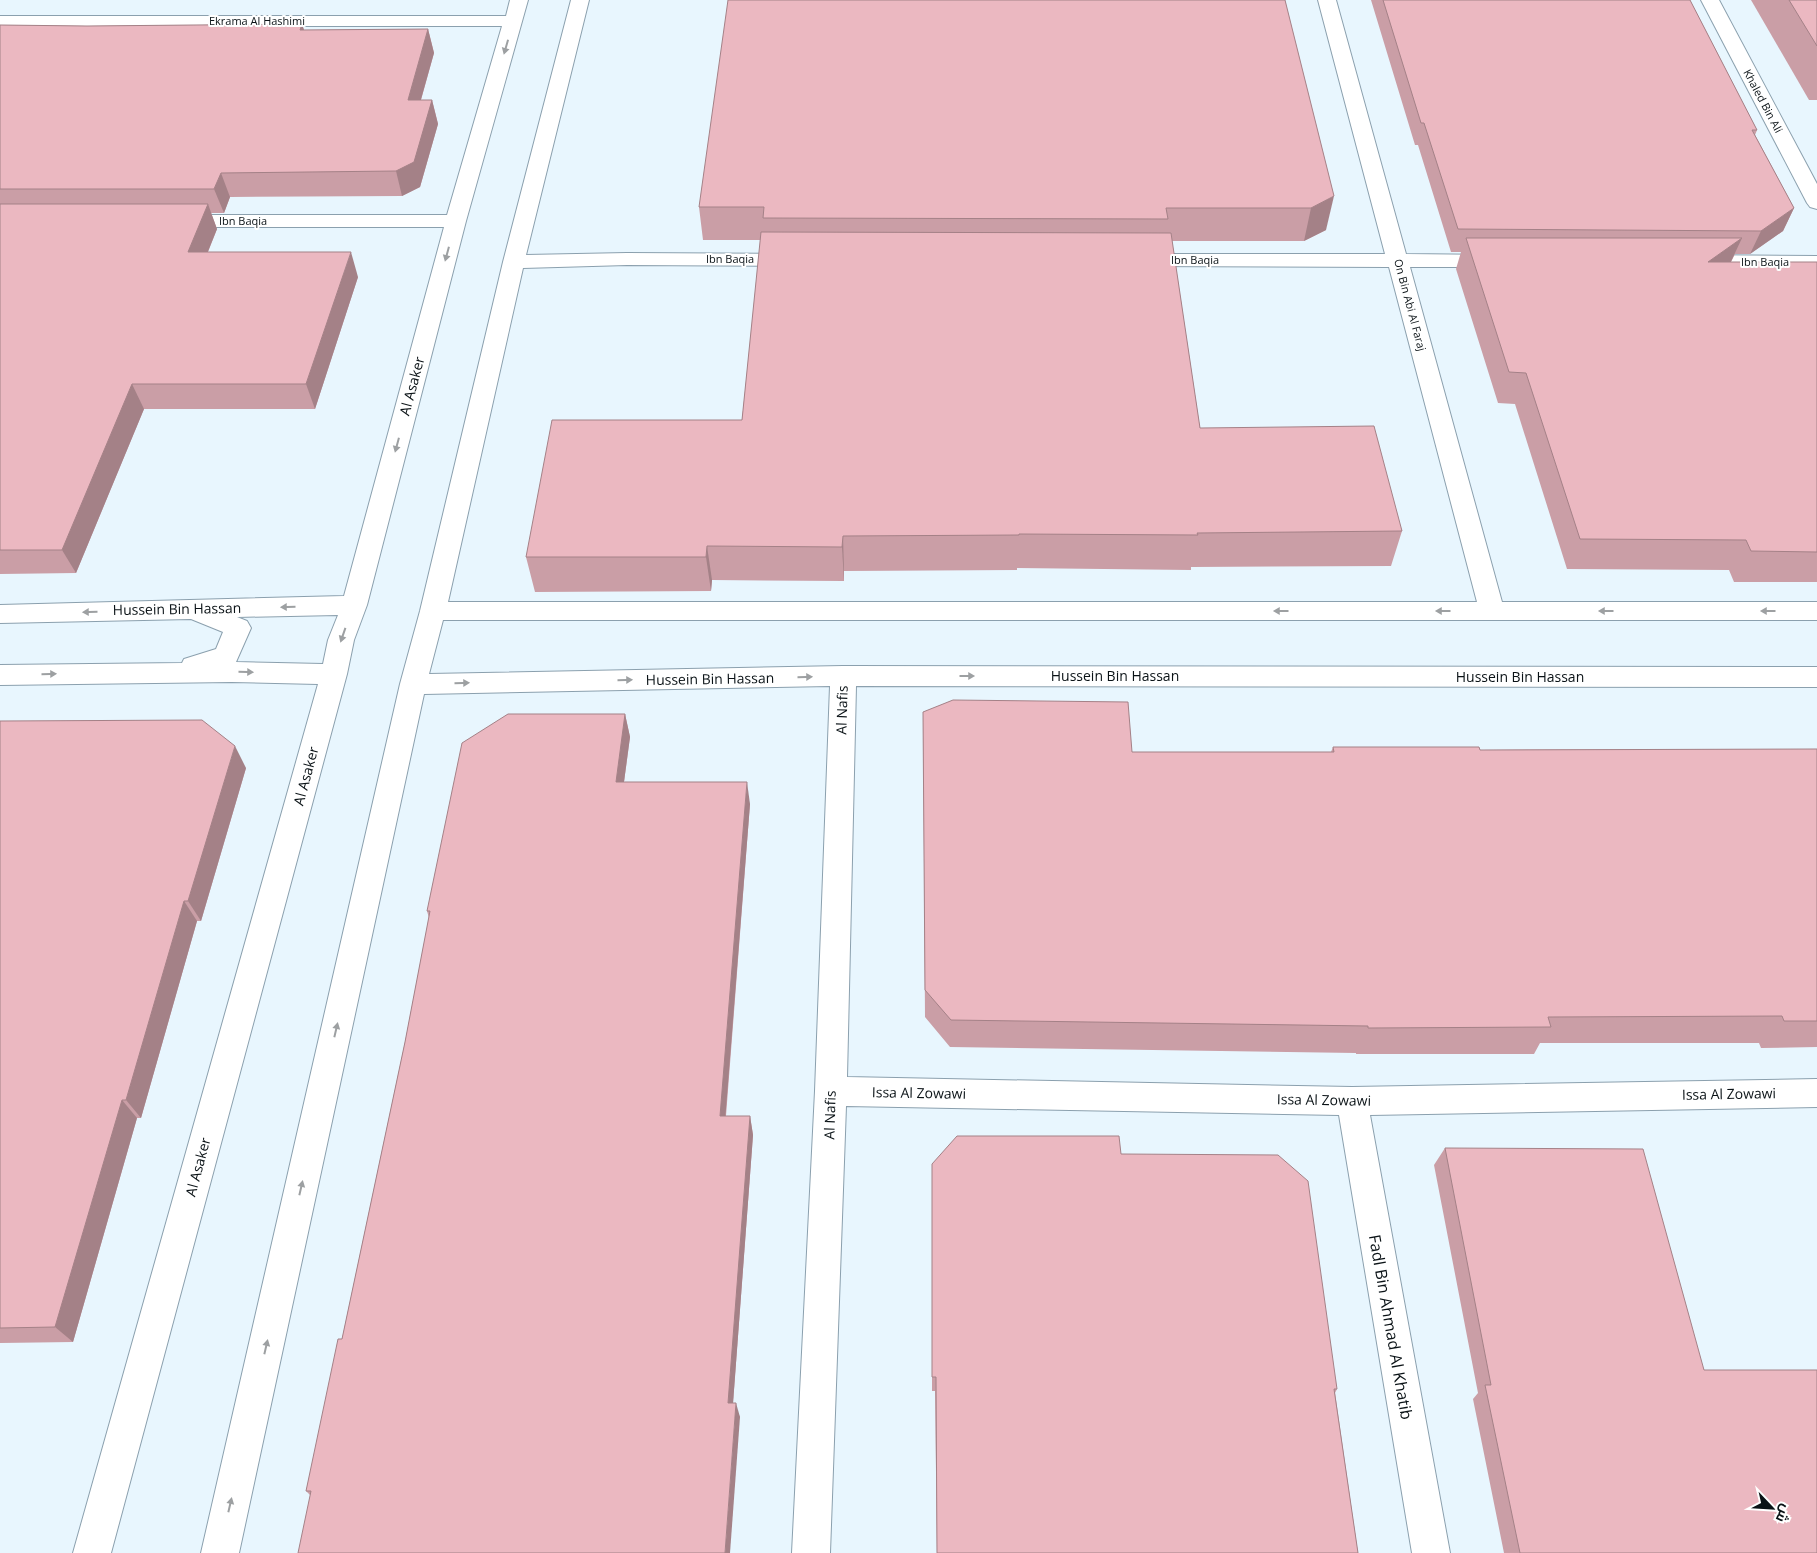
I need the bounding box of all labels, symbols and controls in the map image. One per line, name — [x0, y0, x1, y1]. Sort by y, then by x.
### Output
street label: Ekrama Al Hashimi — [209, 13, 305, 28]
one-way arrow — [501, 40, 509, 55]
street label: Khaled Bin Ali — [1740, 66, 1787, 135]
street label: Ibn Baqia — [219, 213, 267, 228]
one-way arrow — [443, 246, 451, 261]
street label: Ibn Baqia — [706, 251, 754, 266]
street label: Ibn Baqia — [1171, 252, 1219, 267]
street label: Ibn Baqia — [1741, 254, 1789, 269]
street label: On Bin Abi Al Faraj — [1391, 257, 1430, 353]
street label: Al Asaker — [395, 354, 429, 417]
one-way arrow — [392, 437, 400, 452]
street label: Hussein Bin Hassan — [113, 598, 241, 619]
one-way arrow — [279, 603, 295, 611]
one-way arrow — [1273, 607, 1289, 615]
one-way arrow — [1435, 607, 1451, 615]
one-way arrow — [1598, 607, 1614, 615]
one-way arrow — [1760, 607, 1776, 615]
one-way arrow — [82, 608, 98, 616]
one-way arrow — [339, 627, 346, 642]
street label: Hussein Bin Hassan — [1051, 666, 1179, 685]
street label: Hussein Bin Hassan — [1456, 667, 1584, 686]
one-way arrow — [238, 668, 254, 676]
street label: Hussein Bin Hassan — [646, 668, 774, 689]
one-way arrow — [41, 670, 57, 678]
one-way arrow — [959, 672, 975, 680]
one-way arrow — [797, 673, 813, 681]
one-way arrow — [617, 676, 633, 684]
one-way arrow — [454, 679, 470, 687]
street label: Al Nafis — [831, 685, 852, 735]
street label: Al Asaker — [289, 744, 323, 807]
one-way arrow — [332, 1022, 340, 1037]
street label: Issa Al Zowawi — [872, 1082, 966, 1103]
street label: Issa Al Zowawi — [1682, 1083, 1776, 1104]
street label: Issa Al Zowawi — [1277, 1089, 1371, 1110]
street label: Al Nafis — [819, 1090, 840, 1140]
street label: Al Asaker — [181, 1135, 215, 1198]
one-way arrow — [297, 1181, 305, 1196]
street label: Fadl Bin Ahmad Al Khatib — [1364, 1233, 1418, 1421]
one-way arrow — [262, 1338, 270, 1354]
north arrow — [1747, 1483, 1797, 1533]
one-way arrow — [226, 1498, 234, 1513]
text: ش — [1772, 1502, 1797, 1526]

